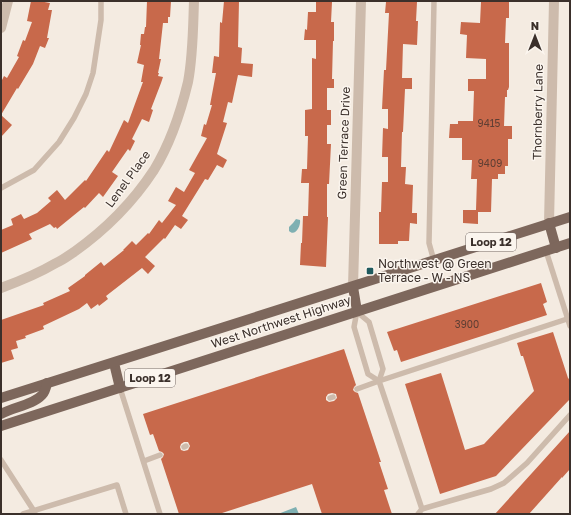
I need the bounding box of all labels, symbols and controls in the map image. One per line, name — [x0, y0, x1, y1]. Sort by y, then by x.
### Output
north arrow — [515, 16, 555, 56]
text: N — [531, 19, 539, 32]
street label: Thornberry Lane — [529, 64, 546, 160]
street label: Green Terrace Drive — [334, 86, 353, 200]
house number: 9415 — [478, 117, 501, 129]
street label: Lenel Place — [102, 147, 153, 210]
house number: 9409 — [478, 157, 502, 169]
road number: Loop 12 — [466, 233, 516, 251]
place label: Northwest @ Green Terrace - W - NS — [378, 256, 492, 285]
marker: Northwest @ Green Terrace - W - NS — [365, 266, 375, 276]
street label: West Northwest Highway — [209, 292, 353, 351]
house number: 3900 — [455, 318, 479, 330]
road number: Loop 12 — [125, 369, 175, 387]

